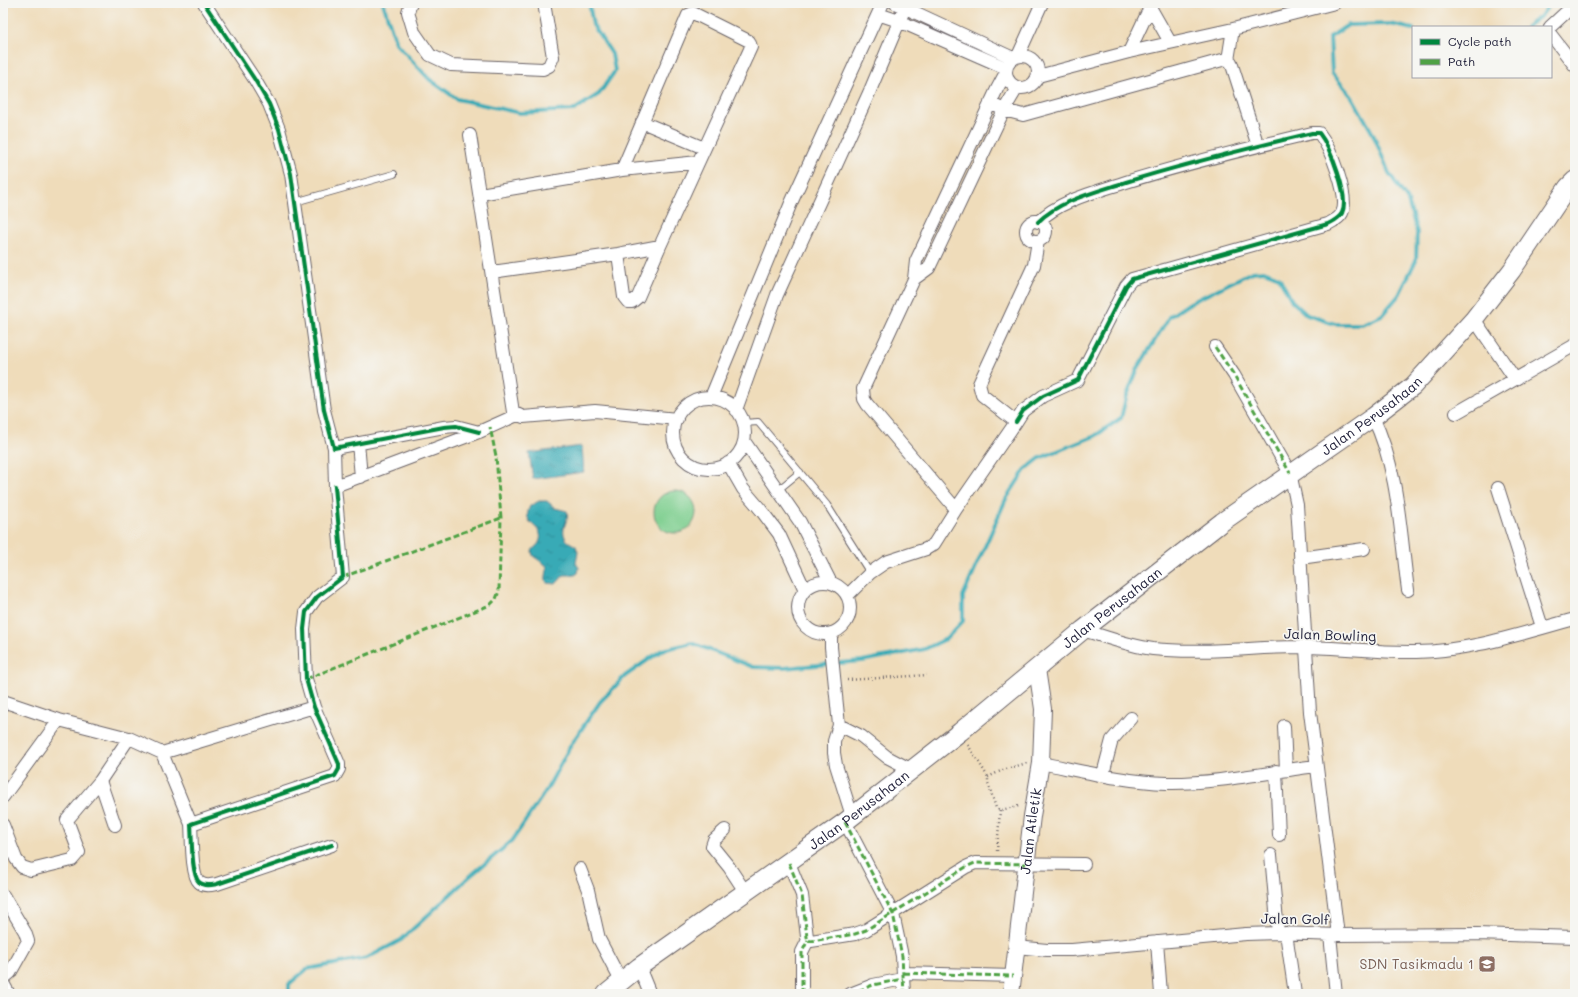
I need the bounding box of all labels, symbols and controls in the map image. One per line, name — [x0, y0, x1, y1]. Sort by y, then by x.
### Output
legend — [1412, 26, 1552, 78]
text: Cycle path — [1448, 33, 1511, 49]
text: Path — [1448, 53, 1475, 69]
street label: Jalan Perusahaan — [1317, 372, 1426, 459]
street label: Jalan Perusahaan — [1058, 562, 1165, 652]
street label: Jalan Bowling — [1284, 623, 1377, 646]
street label: Jalan Perusahaan — [805, 765, 913, 854]
street label: Jalan Atletik — [1015, 787, 1046, 875]
street label: Jalan Golf — [1261, 908, 1330, 929]
place label: SDN Tasikmadu 1 — [1359, 954, 1474, 973]
school or university icon: SDN Tasikmadu 1 — [1477, 954, 1497, 974]

